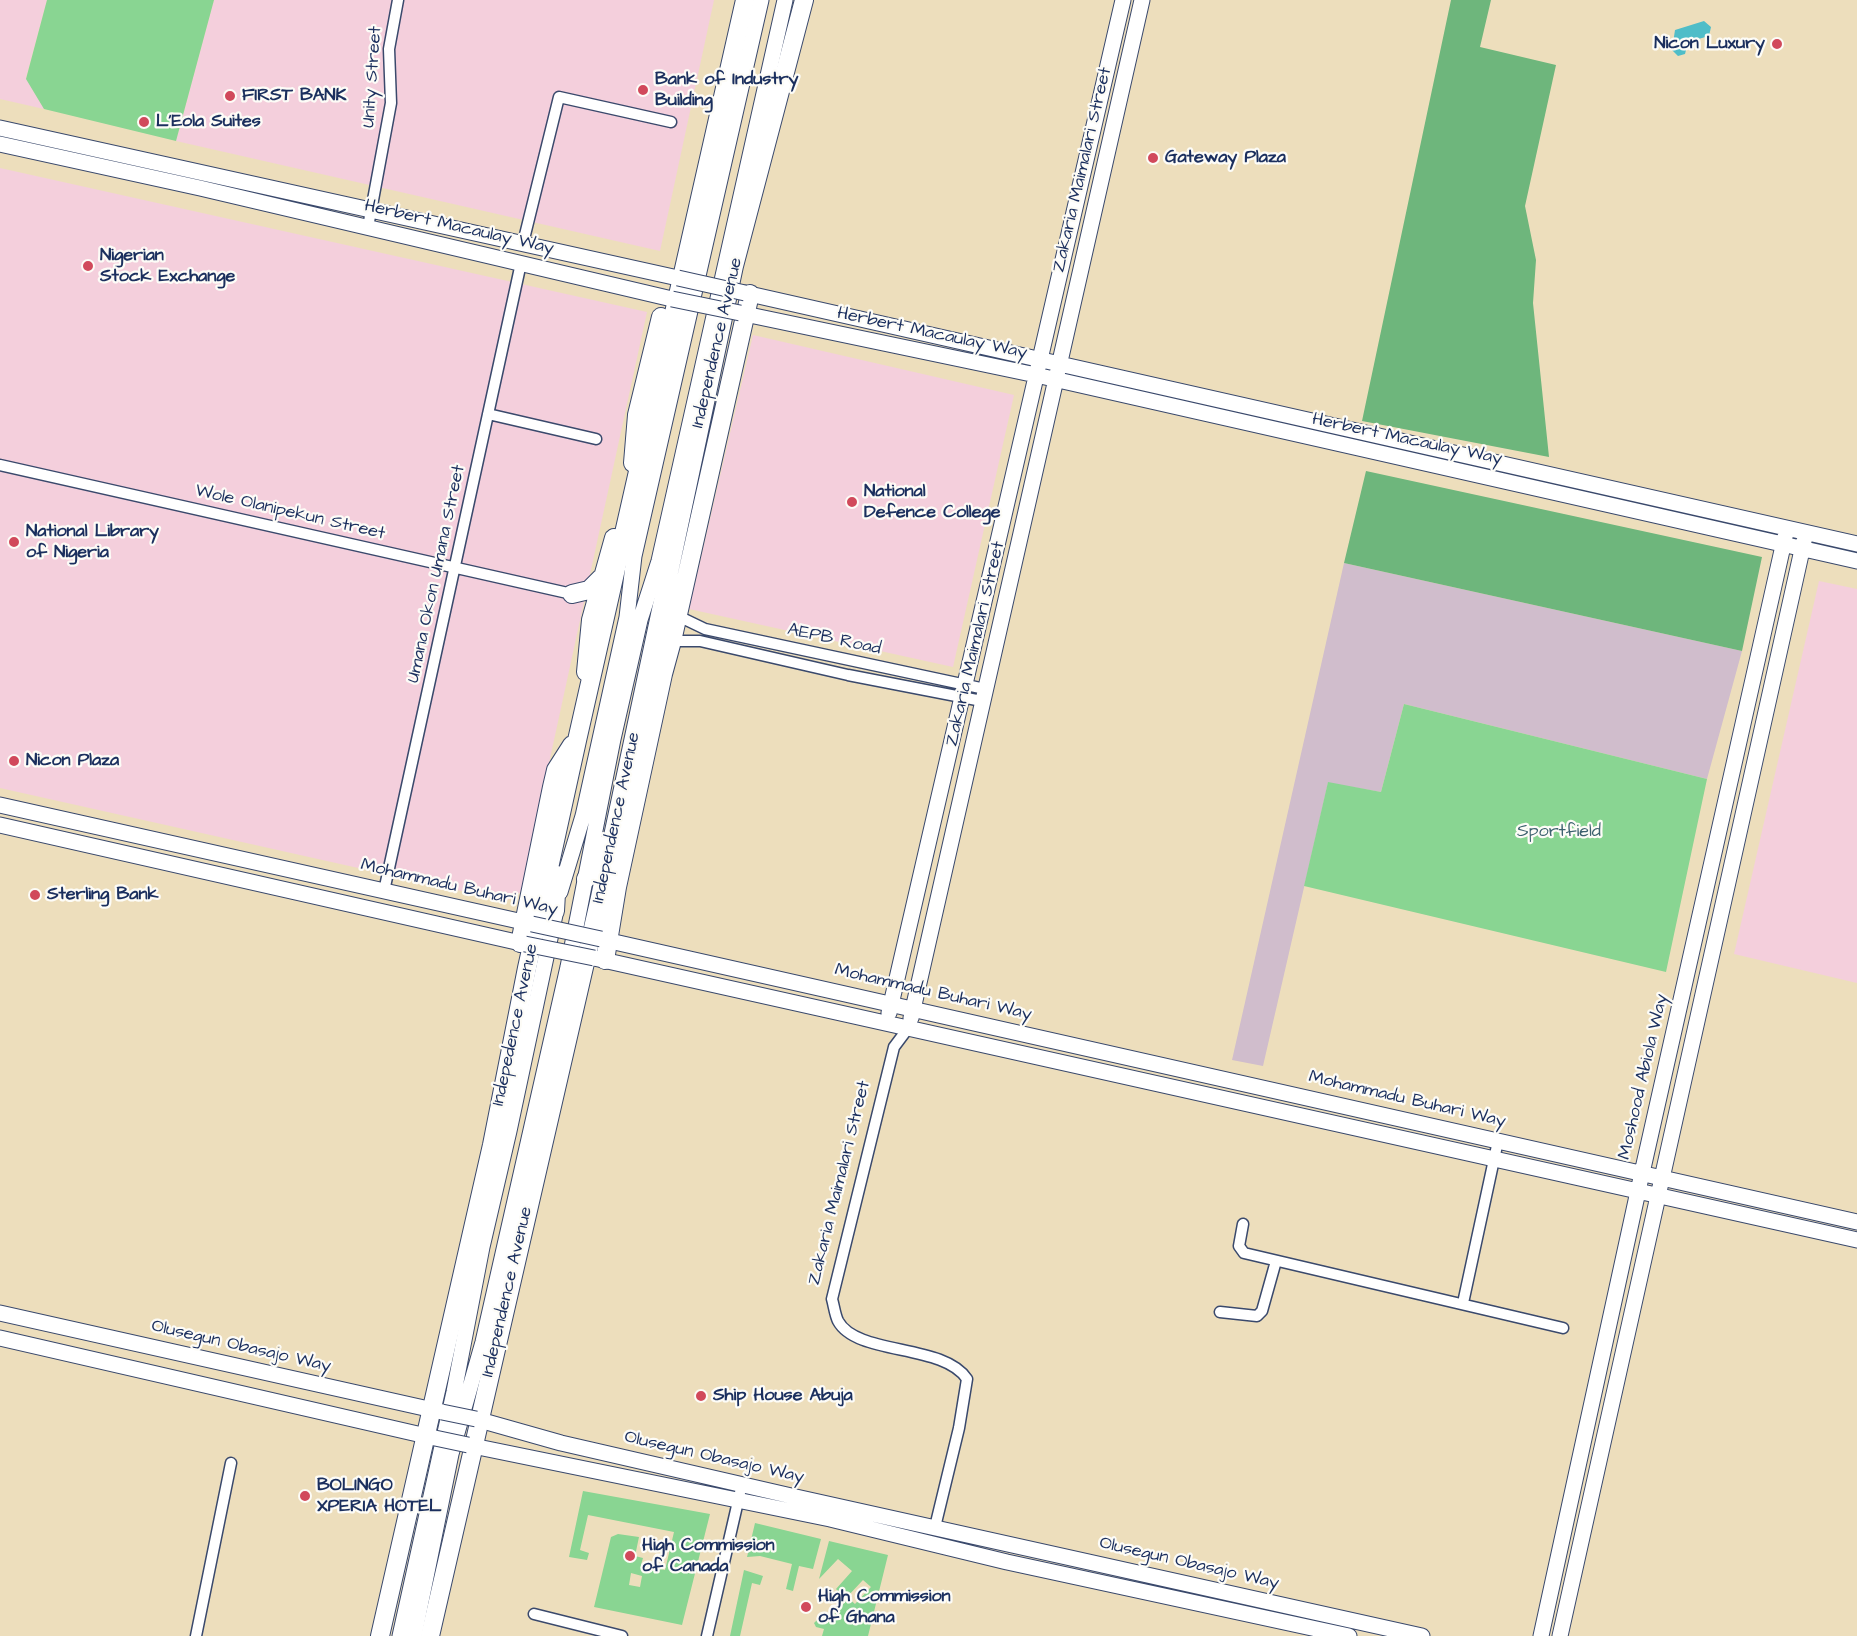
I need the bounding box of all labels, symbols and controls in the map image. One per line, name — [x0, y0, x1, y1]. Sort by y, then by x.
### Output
street label: Unity Street — [359, 26, 387, 128]
place label: Nicon Luxury — [1654, 33, 1765, 55]
marker: Nicon Luxury — [1770, 37, 1784, 51]
street label: Zakaria Maimalari Street — [1049, 65, 1117, 275]
place label: Bank of Industry Building — [655, 69, 798, 112]
marker: Bank of Industry Building — [636, 83, 650, 97]
place label: FIRST BANK — [242, 85, 347, 107]
marker: FIRST BANK — [223, 89, 237, 103]
place label: L'Eola Suites — [156, 111, 261, 133]
marker: L'Eola Suites — [137, 115, 151, 129]
place label: Gateway Plaza — [1165, 147, 1286, 169]
marker: Gateway Plaza — [1146, 151, 1160, 165]
street label: Herbert Macaulay Way — [362, 196, 556, 260]
place label: Nigerian Stock Exchange — [100, 245, 235, 288]
street label: Independence Avenue — [688, 256, 748, 430]
marker: Nigerian Stock Exchange — [81, 259, 95, 273]
street label: Herbert Macaulay Way — [835, 303, 1029, 365]
street label: Herbert Macaulay Way — [1310, 409, 1504, 471]
street label: Umana Okon Umana Street — [403, 463, 471, 685]
street label: Wole Olanipekun Street — [193, 481, 387, 545]
place label: National Defence College — [864, 481, 1000, 524]
marker: National Defence College — [845, 495, 859, 509]
place label: National Library of Nigeria — [26, 521, 159, 564]
marker: National Library of Nigeria — [7, 535, 21, 549]
street label: Zakaria Maimalari Street — [942, 539, 1010, 749]
street label: AEPB Road — [785, 620, 883, 660]
street label: Independence Avenue — [588, 731, 646, 905]
place label: Nicon Plaza — [26, 750, 119, 772]
marker: Nicon Plaza — [7, 754, 21, 768]
park label: Sportfield — [1517, 821, 1601, 843]
street label: Mohammadu Buhari Way — [358, 855, 560, 921]
place label: Sterling Bank — [47, 884, 159, 906]
marker: Sterling Bank — [28, 888, 42, 902]
street label: Indepedence Avenue — [488, 942, 544, 1108]
street label: Mohammadu Buhari Way — [832, 960, 1034, 1026]
street label: Moshood Abiola Way — [1614, 992, 1674, 1162]
street label: Mohammadu Buhari Way — [1306, 1067, 1508, 1133]
street label: Zakaria Maimalari Street — [804, 1079, 876, 1287]
street label: Independence Avenue — [478, 1205, 538, 1379]
street label: Olusegun Obasajo Way — [149, 1316, 333, 1378]
place label: Ship House Abuja — [713, 1385, 853, 1407]
marker: Ship House Abuja — [694, 1389, 708, 1403]
street label: Olusegun Obasajo Way — [622, 1427, 806, 1489]
place label: BOLINGO XPERIA HOTEL — [317, 1475, 442, 1518]
marker: BOLINGO XPERIA HOTEL — [298, 1489, 312, 1503]
street label: Olusegun Obasajo Way — [1097, 1533, 1281, 1595]
place label: High Commission of Canada — [642, 1535, 775, 1578]
marker: High Commission of Canada — [623, 1549, 637, 1563]
place label: High Commission of Ghana — [818, 1586, 951, 1628]
marker: High Commission of Ghana — [799, 1600, 813, 1614]

